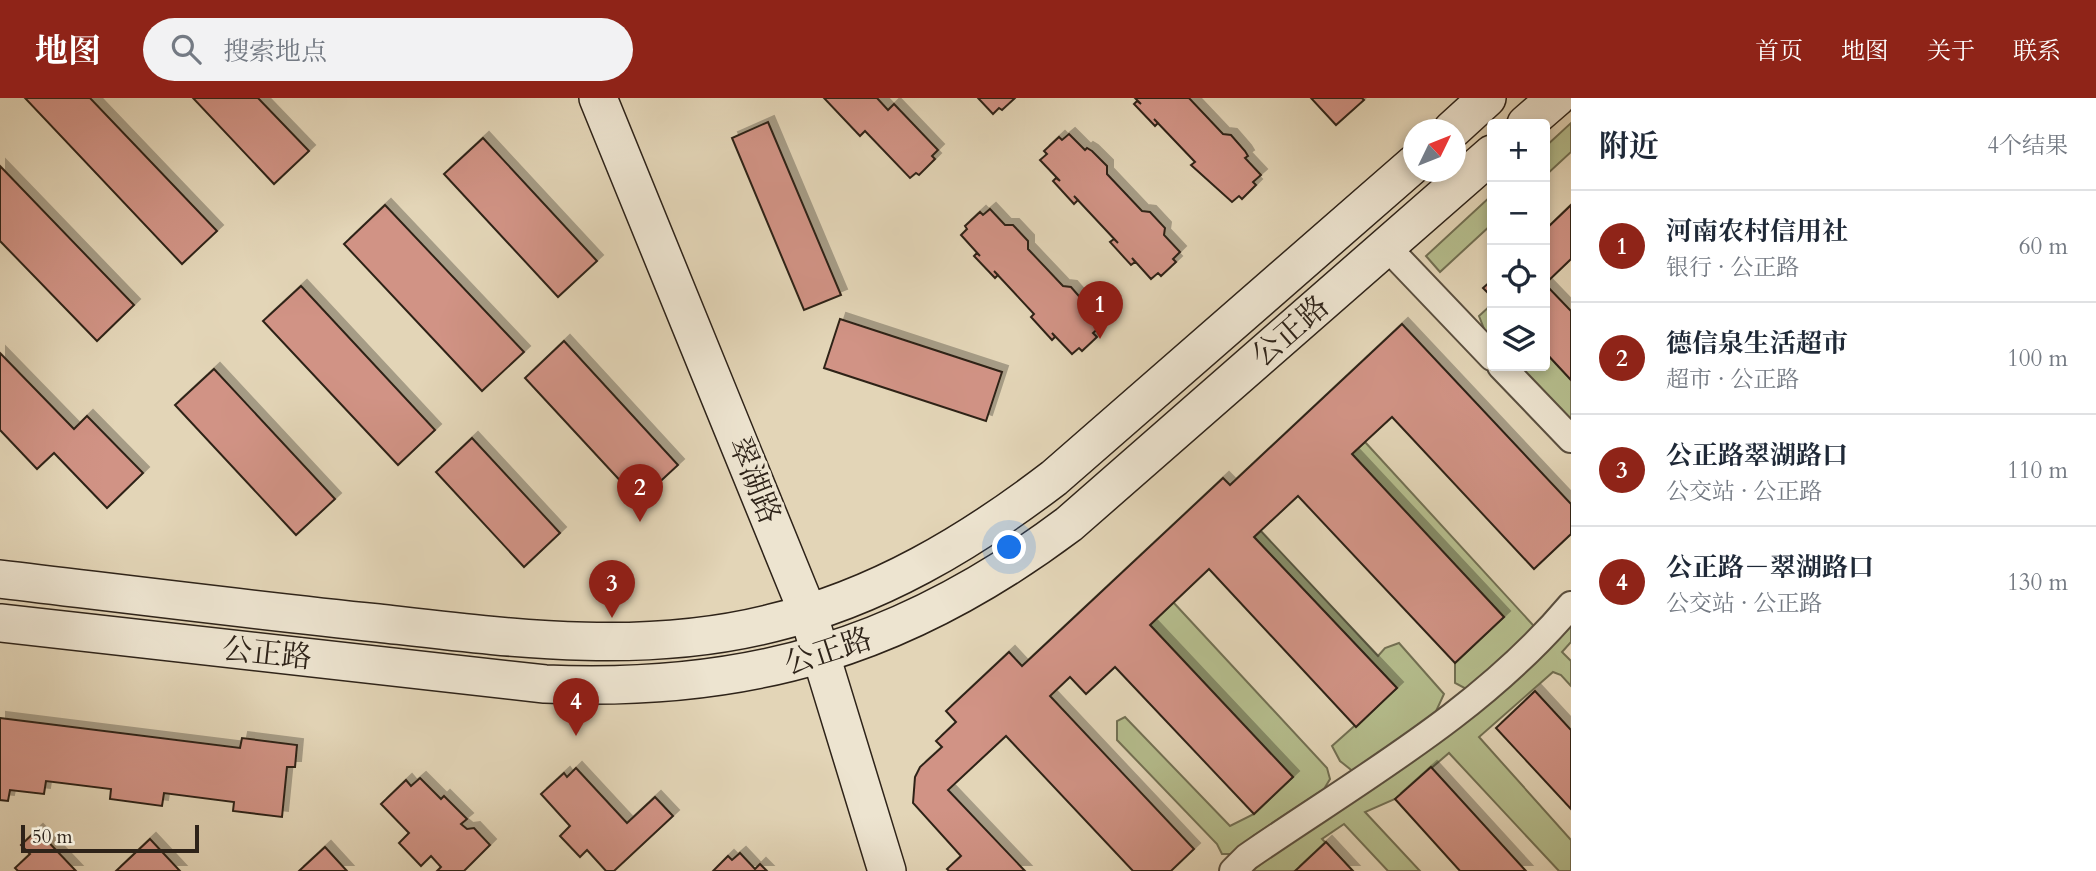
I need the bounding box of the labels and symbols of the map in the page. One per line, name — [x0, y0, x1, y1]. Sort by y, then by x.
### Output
north arrow — [1403, 119, 1466, 182]
pin: 1 — [1077, 281, 1123, 339]
street label: 公正路 — [1243, 286, 1338, 376]
street label: 翠湖路 — [719, 431, 790, 530]
pin: 2 — [617, 464, 663, 522]
your location — [992, 530, 1026, 564]
pin: 3 — [589, 560, 635, 618]
street label: 公正路 — [779, 618, 877, 685]
street label: 公正路 — [220, 628, 314, 679]
pin: 4 — [553, 678, 599, 736]
scale bar — [21, 822, 200, 854]

